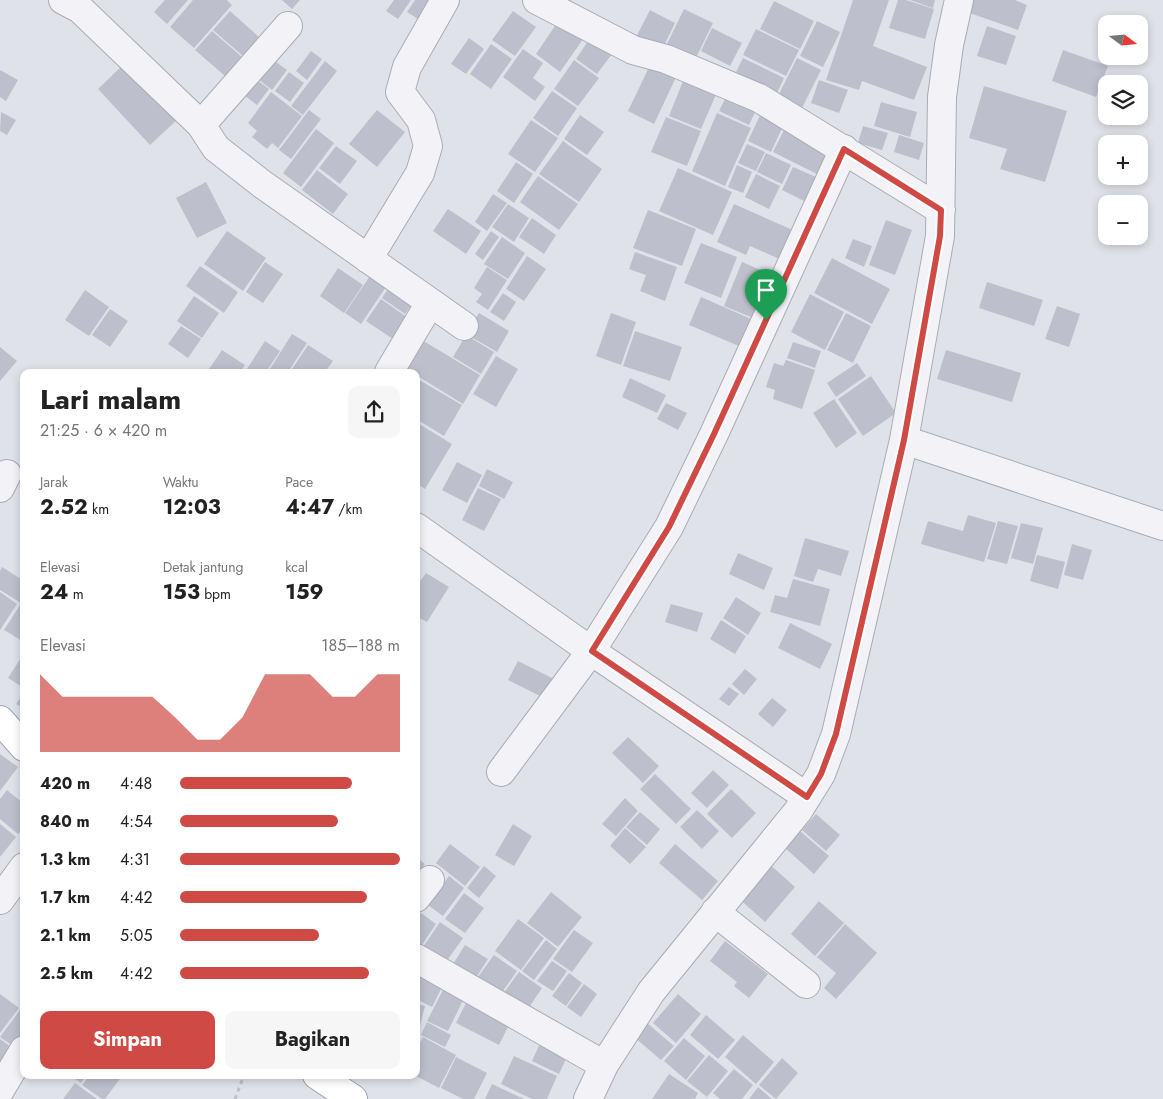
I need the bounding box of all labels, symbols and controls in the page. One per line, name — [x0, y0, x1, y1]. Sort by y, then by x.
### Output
north arrow — [1098, 15, 1148, 65]
map controls — [1098, 15, 1148, 245]
button: layers — [1098, 75, 1148, 125]
button: + — [1098, 135, 1148, 185]
button: − — [1098, 195, 1148, 245]
pin — [745, 269, 787, 320]
icon: arrive — [752, 276, 780, 304]
text: Lari malam — [40, 379, 181, 420]
button: share — [348, 386, 400, 438]
text: 21:25 · 6 × 420 m — [40, 419, 167, 442]
text: Jarak — [40, 472, 68, 492]
text: Waktu — [163, 472, 199, 492]
text: Pace — [285, 472, 313, 492]
text: 2.52 — [40, 492, 88, 522]
text: 12:03 — [163, 492, 221, 522]
text: 4:47 — [285, 492, 334, 522]
text: km — [88, 499, 109, 519]
text: /km — [334, 499, 363, 519]
text: Elevasi — [40, 557, 80, 577]
text: Detak jantung — [163, 557, 243, 577]
text: kcal — [285, 557, 308, 577]
text: 24 — [40, 577, 68, 607]
text: 153 — [163, 577, 200, 607]
text: 159 — [285, 577, 324, 607]
text: m — [68, 584, 84, 604]
text: bpm — [200, 584, 231, 604]
text: Elevasi — [40, 634, 86, 657]
text: 185–188 m — [321, 634, 400, 657]
text: 420 m — [40, 772, 90, 795]
text: 4:48 — [120, 772, 152, 795]
text: 840 m — [40, 810, 90, 833]
text: 4:54 — [120, 810, 152, 833]
text: 1.3 km — [40, 848, 90, 871]
text: 4:31 — [120, 848, 150, 871]
text: 1.7 km — [40, 886, 90, 909]
text: 4:42 — [120, 886, 153, 909]
text: 2.1 km — [40, 924, 91, 947]
text: 5:05 — [120, 924, 152, 947]
text: 2.5 km — [40, 962, 93, 985]
text: 4:42 — [120, 962, 153, 985]
button: Simpan — [40, 1011, 215, 1069]
button: Bagikan — [225, 1011, 400, 1069]

